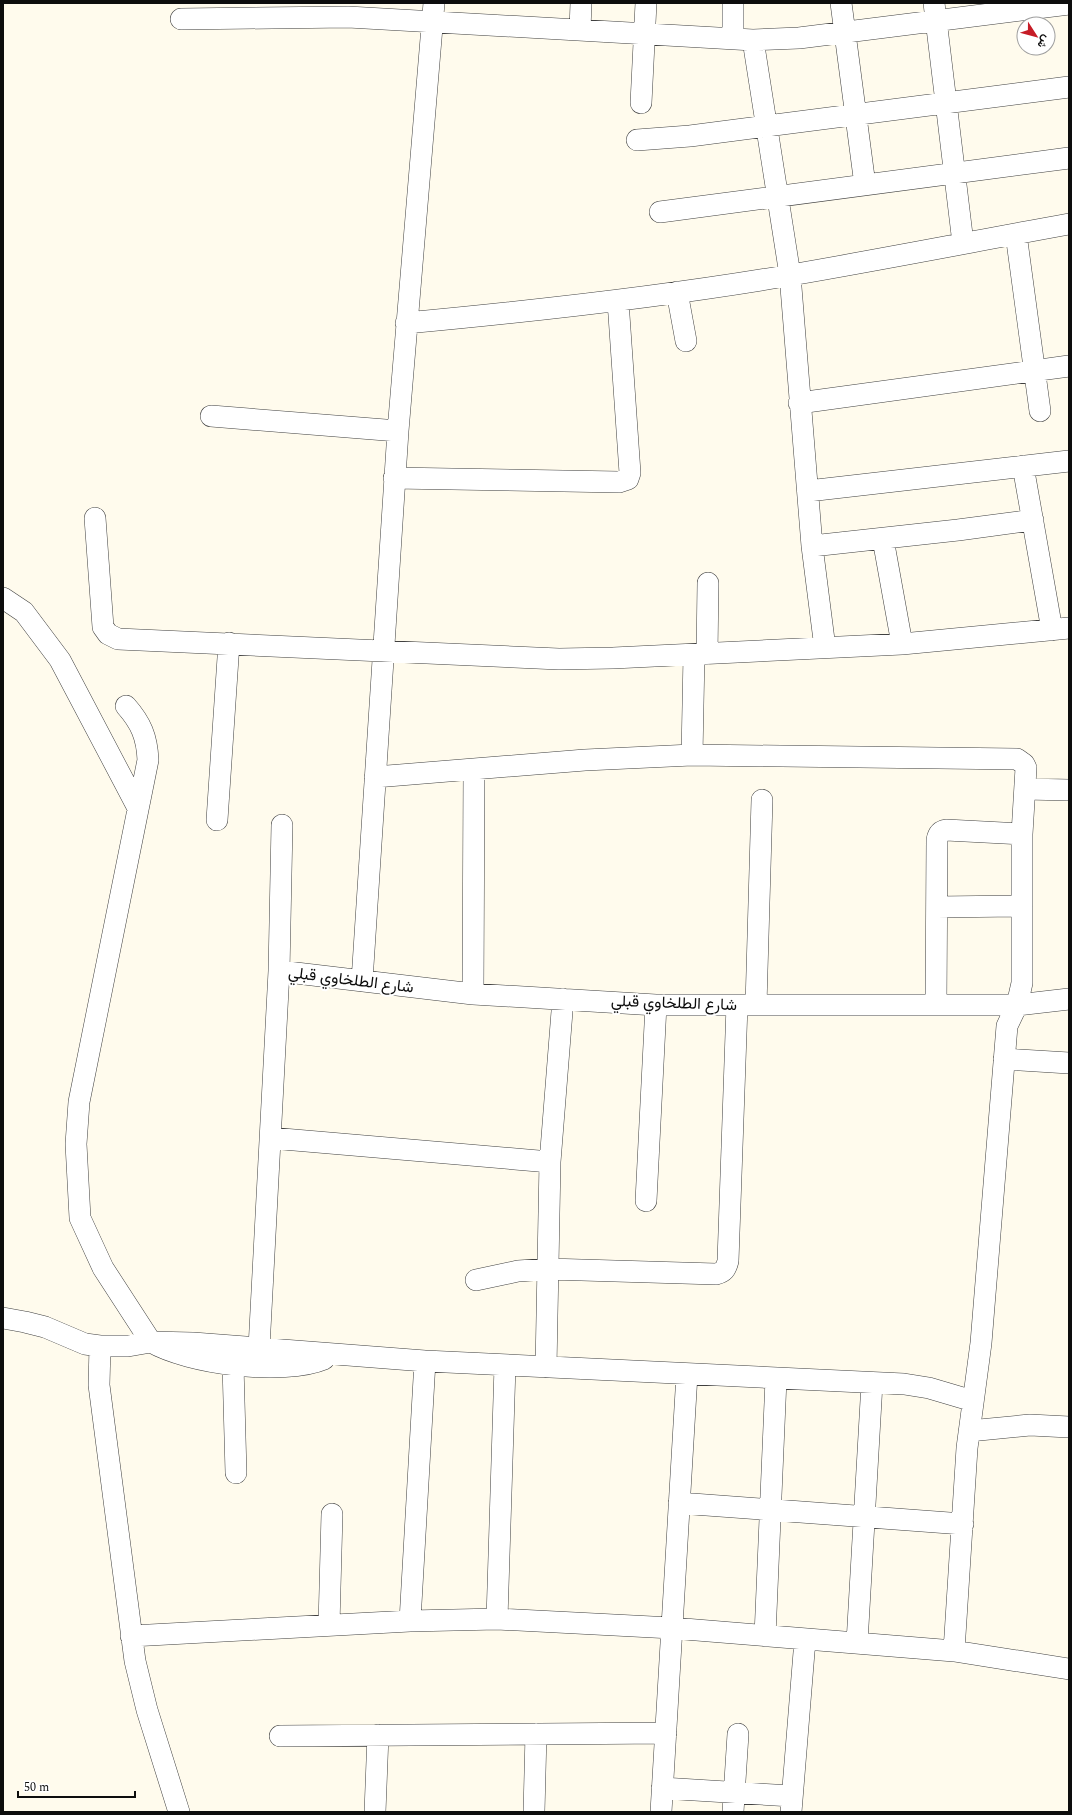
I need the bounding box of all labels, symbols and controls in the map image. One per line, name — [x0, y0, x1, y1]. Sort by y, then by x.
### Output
north arrow — [1016, 16, 1056, 56]
text: ش — [1033, 31, 1054, 52]
street label: شارع الطلخاوي قبلي — [287, 960, 415, 1001]
street label: شارع الطلخاوي قبلي — [610, 989, 737, 1018]
scale bar — [18, 1773, 135, 1799]
text: 50 m — [24, 1778, 49, 1797]

